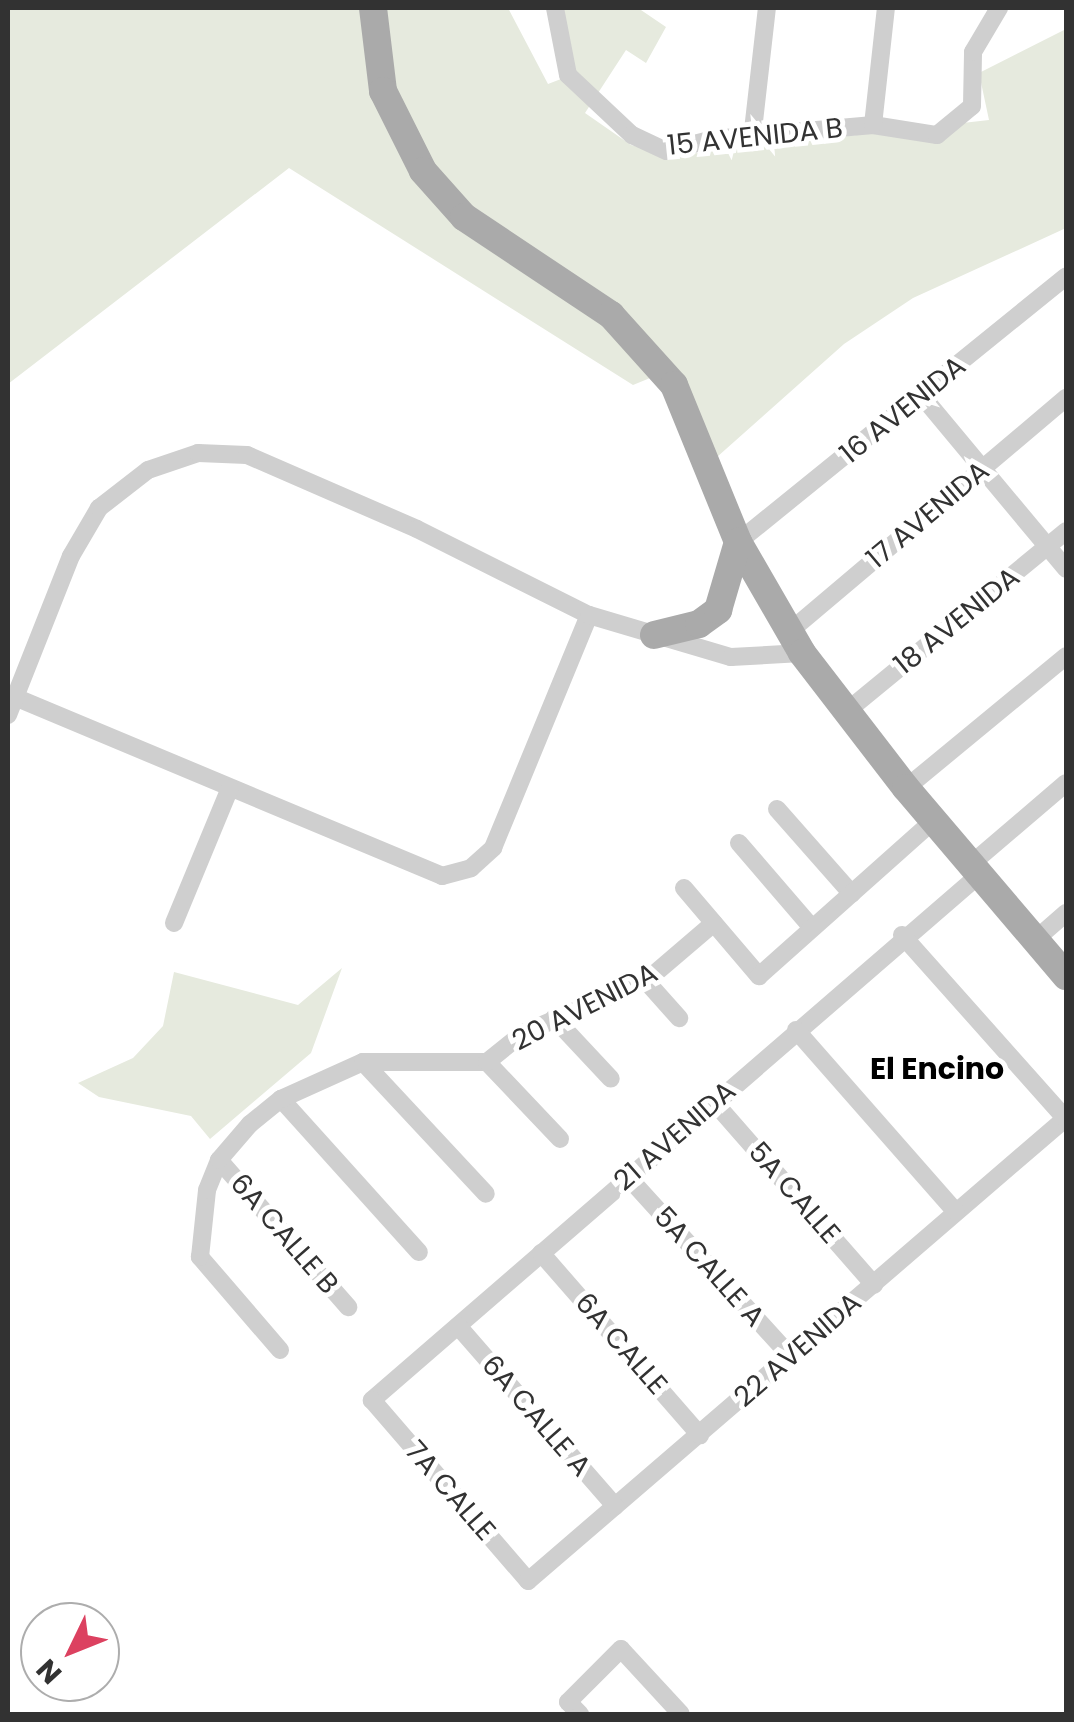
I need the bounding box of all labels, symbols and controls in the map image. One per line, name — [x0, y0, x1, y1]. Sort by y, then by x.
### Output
street label: 15 AVENIDA B — [666, 111, 844, 163]
street label: 16 AVENIDA — [834, 349, 972, 471]
street label: 17 AVENIDA — [860, 454, 996, 576]
street label: 18 AVENIDA — [888, 560, 1026, 682]
street label: 20 AVENIDA — [507, 956, 663, 1058]
district label: El Encino — [870, 1051, 1004, 1087]
street label: 21 AVENIDA — [607, 1074, 743, 1198]
street label: 5A CALLE — [741, 1136, 847, 1250]
street label: 6A CALLE B — [223, 1167, 345, 1301]
street label: 5A CALLE A — [647, 1200, 771, 1334]
street label: 6A CALLE — [568, 1286, 674, 1402]
street label: 22 AVENIDA — [728, 1286, 868, 1414]
street label: 6A CALLE A — [474, 1349, 598, 1483]
street label: 7A CALLE — [398, 1434, 502, 1548]
north arrow — [20, 1602, 120, 1702]
text: N — [28, 1650, 71, 1692]

